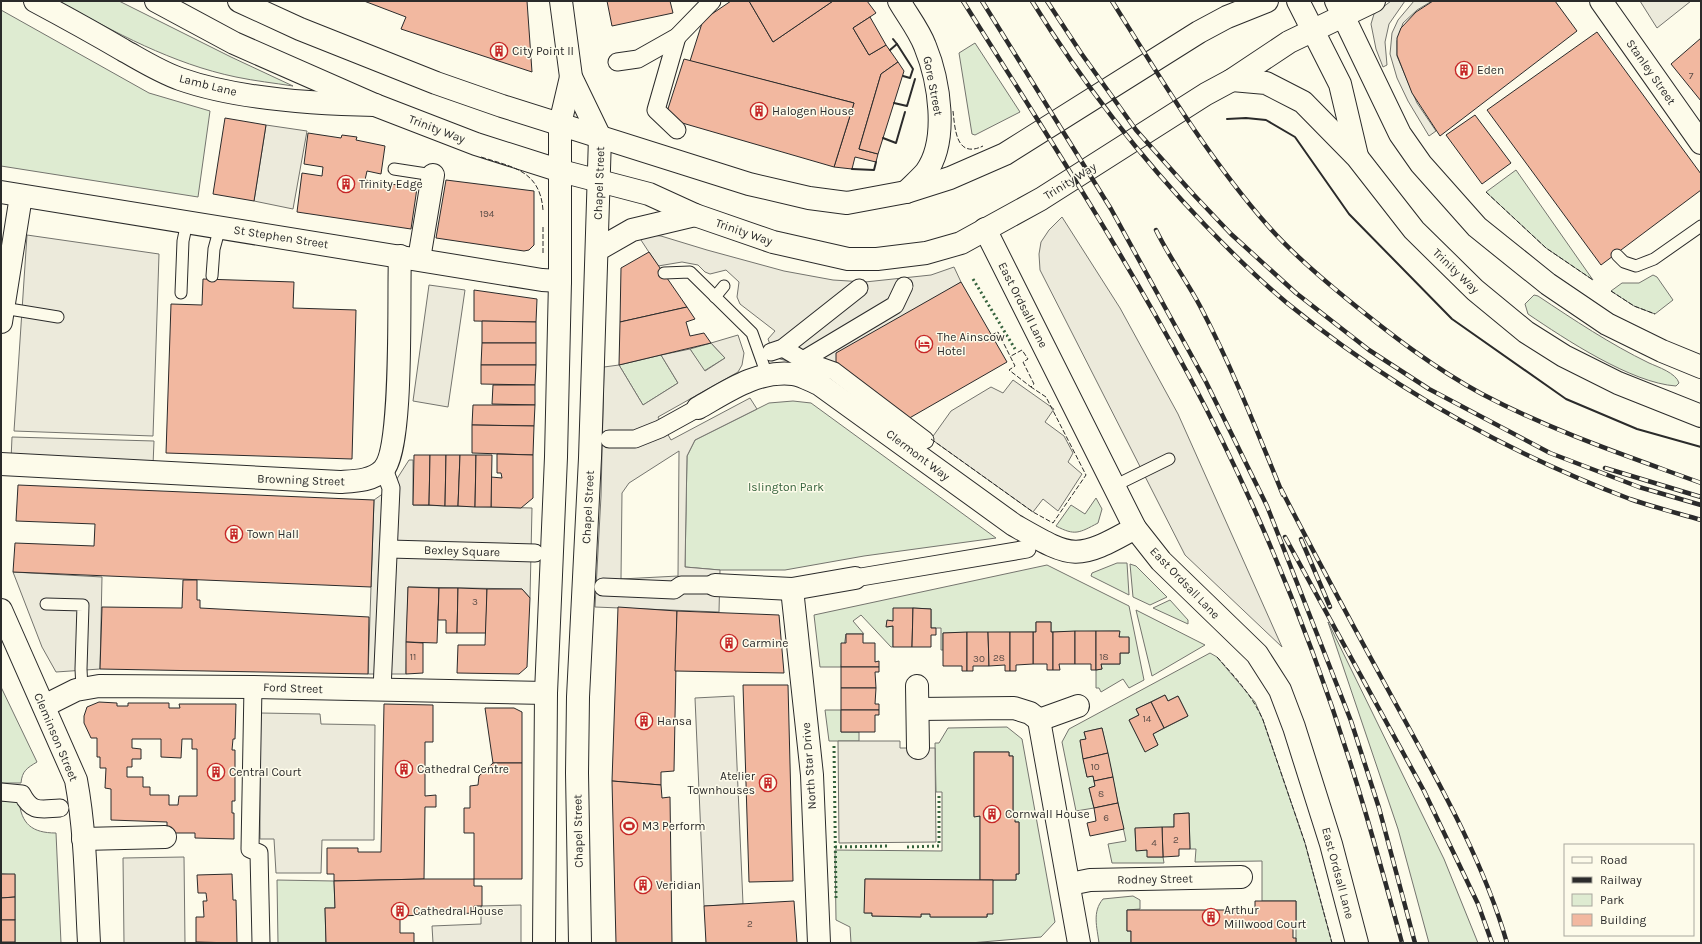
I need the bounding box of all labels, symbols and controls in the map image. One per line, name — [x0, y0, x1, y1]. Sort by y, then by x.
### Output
street label: Stanley Street — [1623, 37, 1679, 108]
building icon: City Point II — [489, 41, 509, 61]
place label: City Point II — [512, 44, 574, 58]
street label: Gore Street — [920, 55, 946, 118]
building icon: Eden — [1454, 60, 1474, 80]
place label: Eden — [1477, 63, 1504, 77]
house number: 7 — [1689, 70, 1694, 82]
street label: Lamb Lane — [178, 71, 238, 99]
building icon: Halogen House — [749, 101, 769, 121]
place label: Halogen House — [772, 104, 854, 118]
street label: Trinity Way — [407, 112, 468, 146]
street label: Chapel Street — [591, 146, 607, 220]
street label: Trinity Way — [1041, 159, 1099, 203]
building icon: Trinity Edge — [336, 174, 356, 194]
place label: Trinity Edge — [359, 177, 423, 191]
house number: 194 — [480, 208, 495, 220]
street label: Trinity Way — [714, 216, 775, 248]
street label: St Stephen Street — [232, 223, 330, 251]
street label: Trinity Way — [1430, 245, 1483, 297]
street label: East Ordsall Lane — [995, 260, 1051, 350]
place label: The Ainscow Hotel — [937, 330, 1005, 358]
hotel icon: The Ainscow Hotel — [914, 334, 934, 354]
street label: Clermont Way — [883, 426, 953, 484]
street label: Chapel Street — [579, 469, 597, 544]
street label: Browning Street — [257, 471, 346, 489]
park label: Islington Park — [748, 480, 824, 494]
building icon: Town Hall — [224, 524, 244, 544]
place label: Town Hall — [247, 527, 299, 541]
street label: Bexley Square — [424, 543, 500, 559]
street label: East Ordsall Lane — [1147, 544, 1223, 622]
house number: 3 — [472, 596, 478, 608]
building icon: Carmine — [719, 633, 739, 653]
place label: Carmine — [742, 636, 789, 650]
house number: 11 — [410, 651, 416, 663]
house number: 18 — [1099, 651, 1109, 663]
house number: 28 — [993, 652, 1005, 664]
house number: 30 — [973, 653, 985, 665]
street label: Ford Street — [263, 680, 324, 696]
street label: Cleminson Street — [31, 691, 81, 784]
building icon: Hansa — [634, 711, 654, 731]
house number: 14 — [1143, 713, 1152, 725]
place label: Hansa — [657, 714, 692, 728]
street label: North Star Drive — [799, 722, 819, 810]
building icon: Cathedral Centre — [394, 759, 414, 779]
house number: 10 — [1090, 761, 1100, 773]
building icon: Central Court — [206, 762, 226, 782]
place label: Cathedral Centre — [417, 762, 509, 776]
place label: Central Court — [229, 765, 302, 779]
place label: Atelier Townhouses — [688, 769, 756, 797]
building icon: Atelier Townhouses — [758, 773, 778, 793]
house number: 8 — [1098, 788, 1104, 800]
street label: Chapel Street — [570, 794, 586, 868]
building icon: Cornwall House — [982, 804, 1002, 824]
place label: Cornwall House — [1005, 807, 1090, 821]
house number: 6 — [1103, 812, 1109, 824]
sports icon: M3 Perform — [619, 816, 639, 836]
place label: M3 Perform — [642, 819, 705, 833]
street label: East Ordsall Lane — [1319, 826, 1357, 920]
house number: 2 — [1173, 834, 1179, 846]
house number: 4 — [1151, 837, 1157, 849]
legend — [1564, 844, 1694, 936]
text: Road — [1600, 853, 1628, 867]
street label: Rodney Street — [1117, 871, 1193, 887]
text: Railway — [1600, 873, 1642, 887]
building icon: Veridian — [633, 875, 653, 895]
place label: Veridian — [656, 878, 701, 892]
text: Park — [1600, 893, 1625, 907]
building icon: Cathedral House — [390, 901, 410, 921]
place label: Arthur Millwood Court — [1224, 903, 1307, 931]
place label: Cathedral House — [413, 904, 503, 918]
building icon: Arthur Millwood Court — [1201, 907, 1221, 927]
text: Building — [1600, 913, 1647, 927]
house number: 2 — [747, 918, 753, 930]

